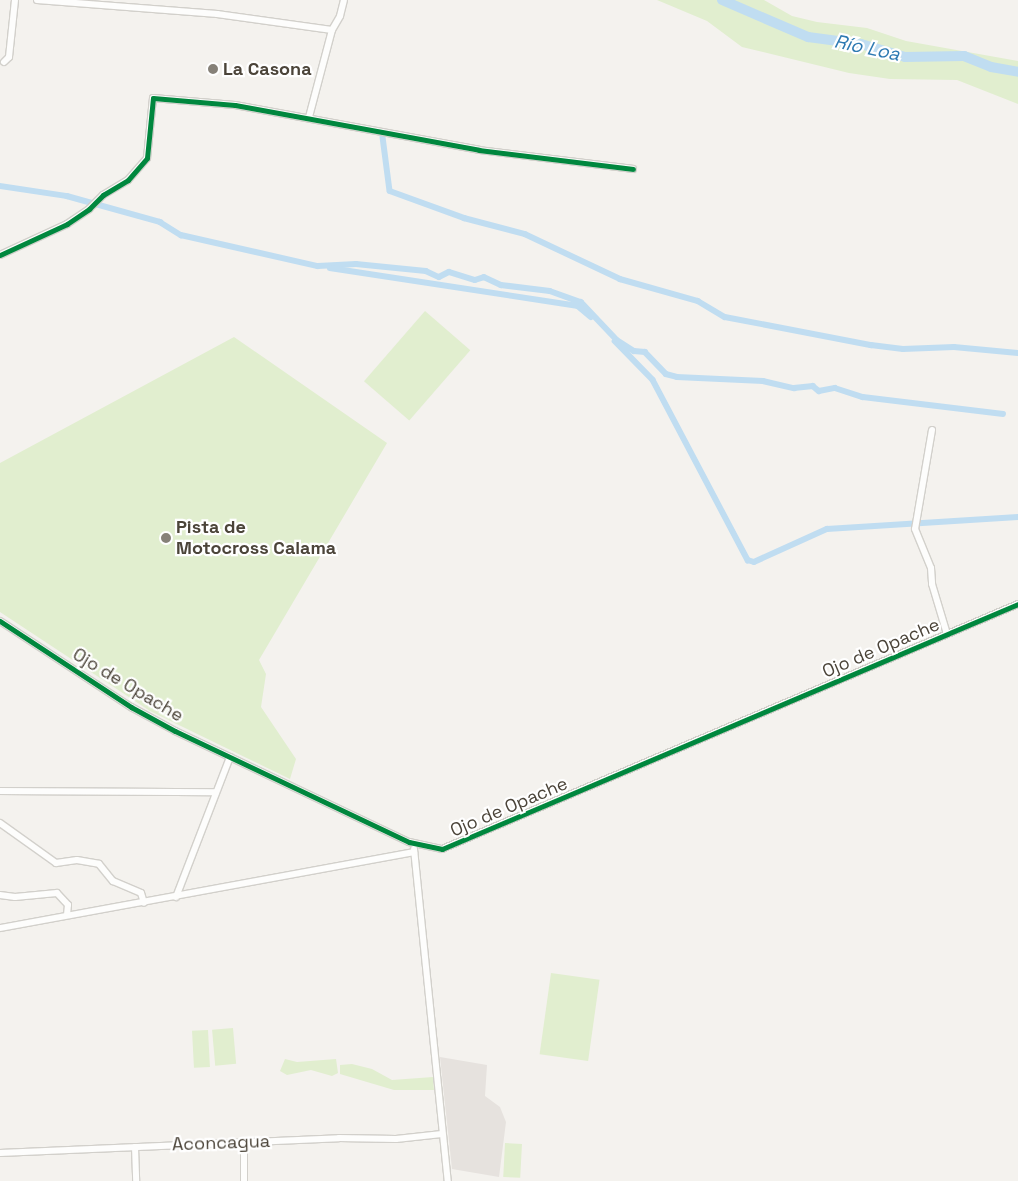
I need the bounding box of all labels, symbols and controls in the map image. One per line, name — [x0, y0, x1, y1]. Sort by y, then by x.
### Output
water label: Río Loa — [832, 30, 902, 66]
place label: La Casona — [223, 58, 312, 80]
marker: La Casona — [207, 63, 219, 75]
place label: Pista de Motocross Calama — [176, 517, 336, 560]
marker: Pista de Motocross Calama — [160, 532, 172, 544]
street label: Ojo de Opache — [819, 614, 943, 682]
street label: Ojo de Opache — [69, 643, 187, 727]
street label: Ojo de Opache — [447, 773, 571, 841]
street label: Aconcagua — [172, 1130, 270, 1156]

